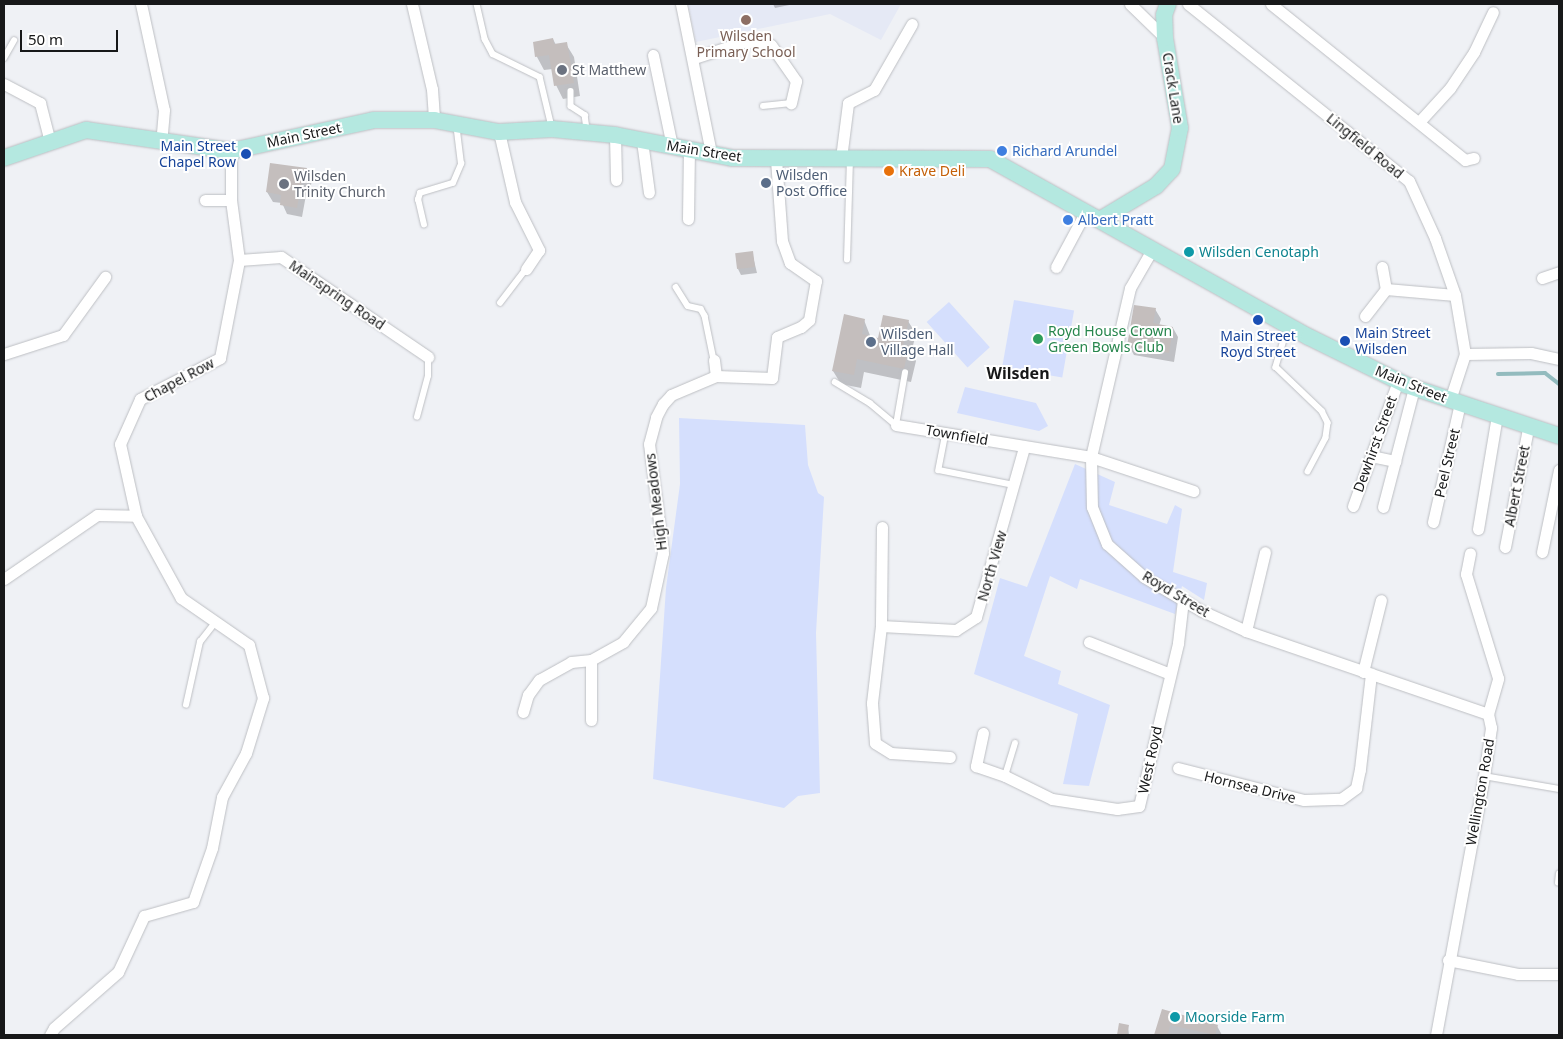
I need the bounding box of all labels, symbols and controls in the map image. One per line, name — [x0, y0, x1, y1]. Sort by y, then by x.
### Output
marker: Wilsden Primary School — [740, 14, 752, 26]
scale bar — [22, 20, 120, 52]
place label: Wilsden Primary School — [697, 28, 795, 60]
text: 50 m — [28, 29, 63, 49]
street label: Crack Lane — [1159, 51, 1187, 125]
place label: St Matthew — [572, 62, 646, 78]
marker: St Matthew — [556, 64, 568, 76]
street label: Lingfield Road — [1323, 110, 1407, 182]
street label: Main Street — [265, 119, 343, 151]
street label: Main Street — [665, 137, 743, 165]
place label: Main Street Chapel Row — [159, 138, 236, 170]
place label: Richard Arundel — [1012, 143, 1117, 159]
marker: Richard Arundel — [996, 145, 1008, 157]
marker: Main Street Chapel Row — [240, 148, 252, 160]
place label: Krave Deli — [899, 163, 965, 179]
marker: Krave Deli — [883, 165, 895, 177]
place label: Wilsden Post Office — [776, 167, 847, 200]
place label: Wilsden Trinity Church — [294, 168, 386, 200]
marker: Wilsden Post Office — [760, 177, 772, 189]
marker: Wilsden Trinity Church — [278, 178, 290, 190]
place label: Albert Pratt — [1078, 212, 1153, 228]
marker: Albert Pratt — [1062, 214, 1074, 226]
place label: Wilsden Cenotaph — [1199, 244, 1319, 260]
marker: Wilsden Cenotaph — [1183, 246, 1195, 258]
street label: Mainspring Road — [286, 257, 388, 333]
marker: Main Street Royd Street — [1252, 314, 1264, 326]
place label: Royd House Crown Green Bowls Club — [1048, 323, 1172, 356]
place label: Main Street Wilsden — [1355, 325, 1431, 358]
place label: Wilsden Village Hall — [881, 326, 954, 358]
place label: Main Street Royd Street — [1220, 328, 1296, 361]
marker: Royd House Crown Green Bowls Club — [1032, 333, 1044, 345]
marker: Main Street Wilsden — [1339, 335, 1351, 347]
marker: Wilsden Village Hall — [865, 336, 877, 348]
street label: Chapel Row — [141, 355, 217, 405]
street label: Main Street — [1373, 362, 1449, 406]
district label: Wilsden — [986, 363, 1050, 383]
street label: Dewhirst Street — [1350, 393, 1400, 495]
street label: Townfield — [924, 421, 990, 449]
street label: Peel Street — [1431, 427, 1463, 499]
street label: Albert Street — [1501, 444, 1533, 528]
street label: High Meadows — [642, 452, 670, 552]
street label: North View — [974, 529, 1010, 603]
street label: Royd Street — [1139, 567, 1213, 621]
street label: West Royd — [1135, 725, 1165, 795]
street label: Wellington Road — [1462, 737, 1498, 847]
street label: Hornsea Drive — [1202, 767, 1298, 807]
place label: Moorside Farm — [1185, 1009, 1285, 1025]
marker: Moorside Farm — [1169, 1011, 1181, 1023]

